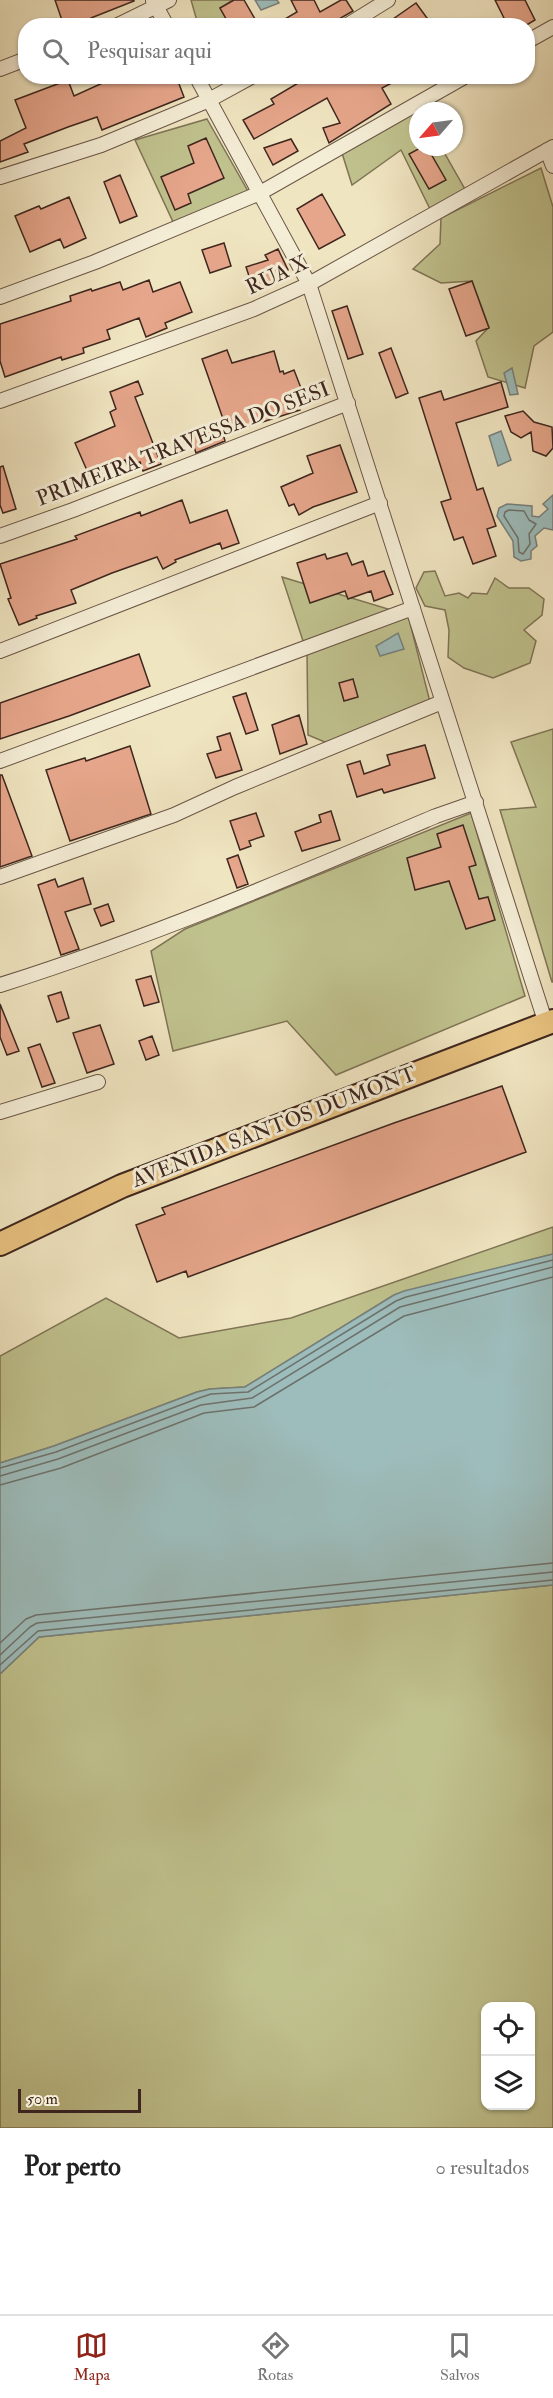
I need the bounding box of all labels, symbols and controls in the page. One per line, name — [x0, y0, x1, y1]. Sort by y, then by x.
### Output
search box — [18, 18, 535, 84]
icon: search — [39, 35, 72, 68]
text: Pesquisar aqui — [87, 37, 212, 65]
north arrow — [409, 102, 463, 156]
street label: RUA X — [242, 249, 312, 301]
street label: PRIMEIRA TRAVESSA DO SESI — [33, 376, 333, 512]
street label: AVENIDA SANTOS DUMONT — [127, 1060, 420, 1194]
map controls — [481, 2002, 535, 2110]
button: locate — [481, 2002, 535, 2056]
button: layers — [481, 2056, 535, 2110]
scale bar — [18, 2086, 141, 2114]
text: 50 m — [27, 2089, 58, 2109]
text: Por perto — [24, 2151, 121, 2183]
text: 0 resultados — [436, 2155, 529, 2180]
tab: Mapa — [73, 2329, 110, 2385]
tab: Rotas — [257, 2329, 293, 2385]
tab: Salvos — [440, 2329, 480, 2385]

